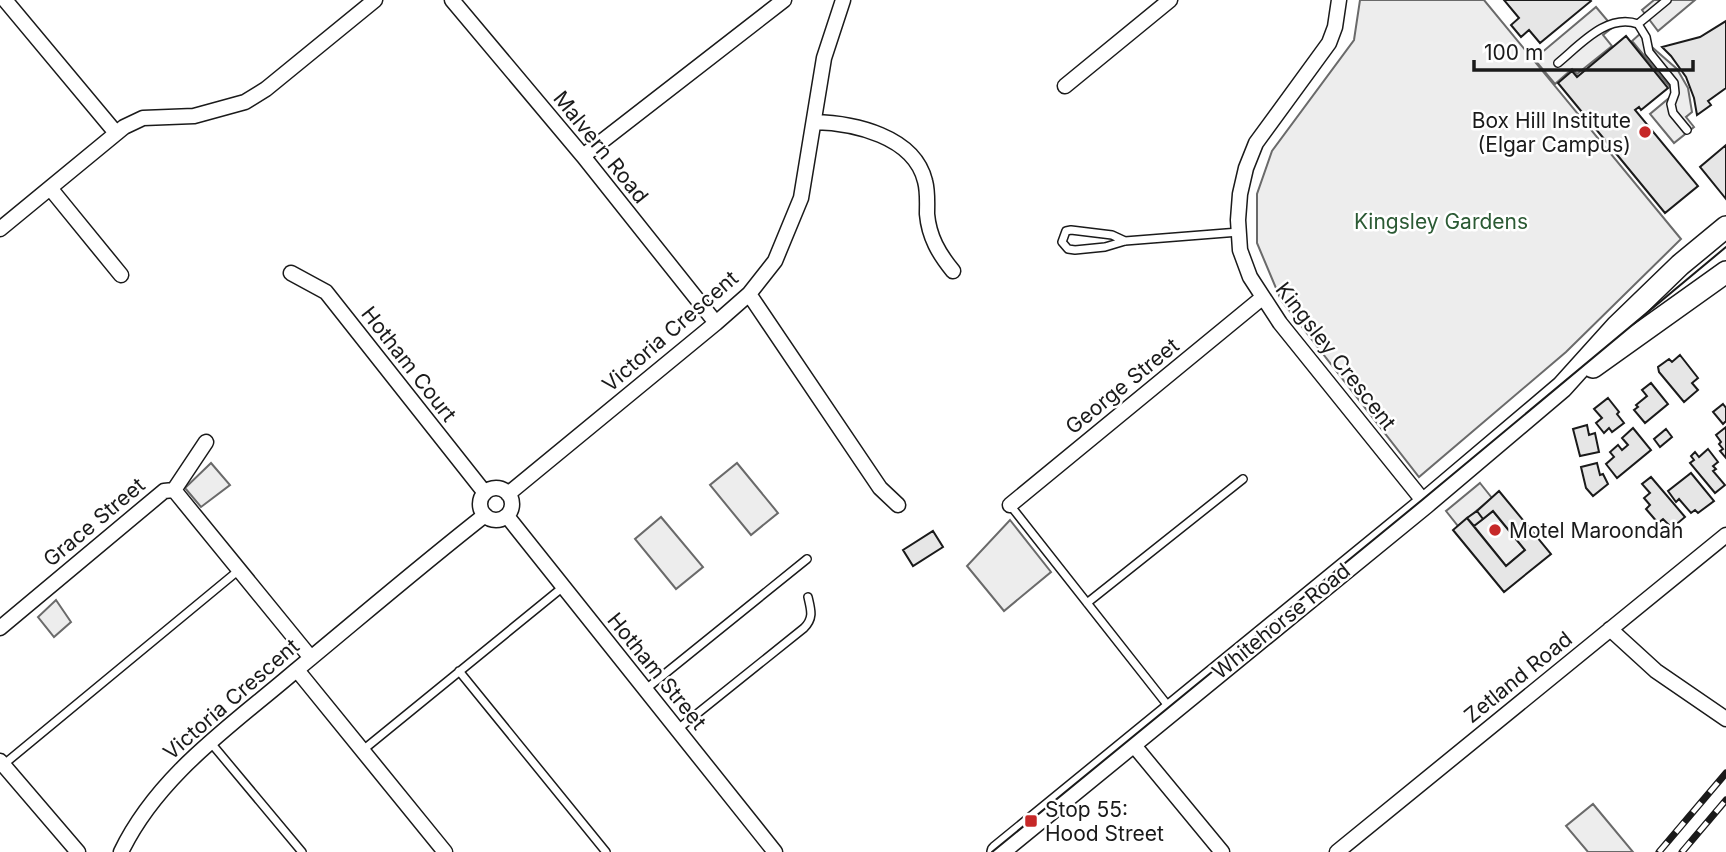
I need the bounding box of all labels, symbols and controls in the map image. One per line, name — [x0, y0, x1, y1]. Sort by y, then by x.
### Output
scale bar — [1474, 28, 1693, 72]
text: 100 m — [1484, 40, 1543, 65]
street label: Malvern Road — [548, 86, 654, 208]
place label: Box Hill Institute (Elgar Campus) — [1472, 108, 1631, 157]
marker: Box Hill Institute (Elgar Campus) — [1637, 124, 1653, 140]
park label: Kingsley Gardens — [1354, 209, 1528, 234]
street label: Victoria Crescent — [597, 265, 743, 397]
street label: Kingsley Crescent — [1271, 277, 1401, 435]
street label: Hotham Court — [356, 302, 462, 427]
street label: George Street — [1060, 333, 1184, 439]
street label: Grace Street — [38, 472, 150, 572]
place label: Motel Maroondah — [1509, 518, 1683, 543]
marker: Motel Maroondah — [1487, 522, 1503, 538]
street label: Whitehorse Road — [1207, 558, 1355, 684]
street label: Hotham Street — [602, 608, 712, 734]
street label: Zetland Road — [1459, 626, 1577, 728]
street label: Victoria Crescent — [158, 633, 304, 765]
place label: Stop 55: Hood Street — [1045, 797, 1164, 846]
marker: Stop 55: Hood Street — [1023, 813, 1039, 829]

